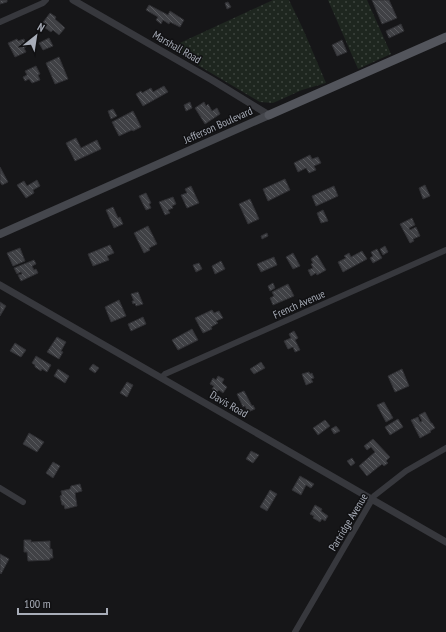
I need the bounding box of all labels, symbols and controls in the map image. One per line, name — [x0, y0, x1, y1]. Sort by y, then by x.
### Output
north arrow — [16, 16, 56, 56]
text: N — [35, 20, 47, 35]
street label: Marshall Road — [150, 28, 204, 67]
street label: Jefferson Boulevard — [180, 103, 255, 147]
street label: French Avenue — [271, 286, 328, 322]
street label: Davis Road — [207, 388, 251, 421]
street label: Partridge Avenue — [325, 490, 371, 553]
scale bar — [18, 590, 107, 616]
text: 100 m — [24, 596, 51, 611]

